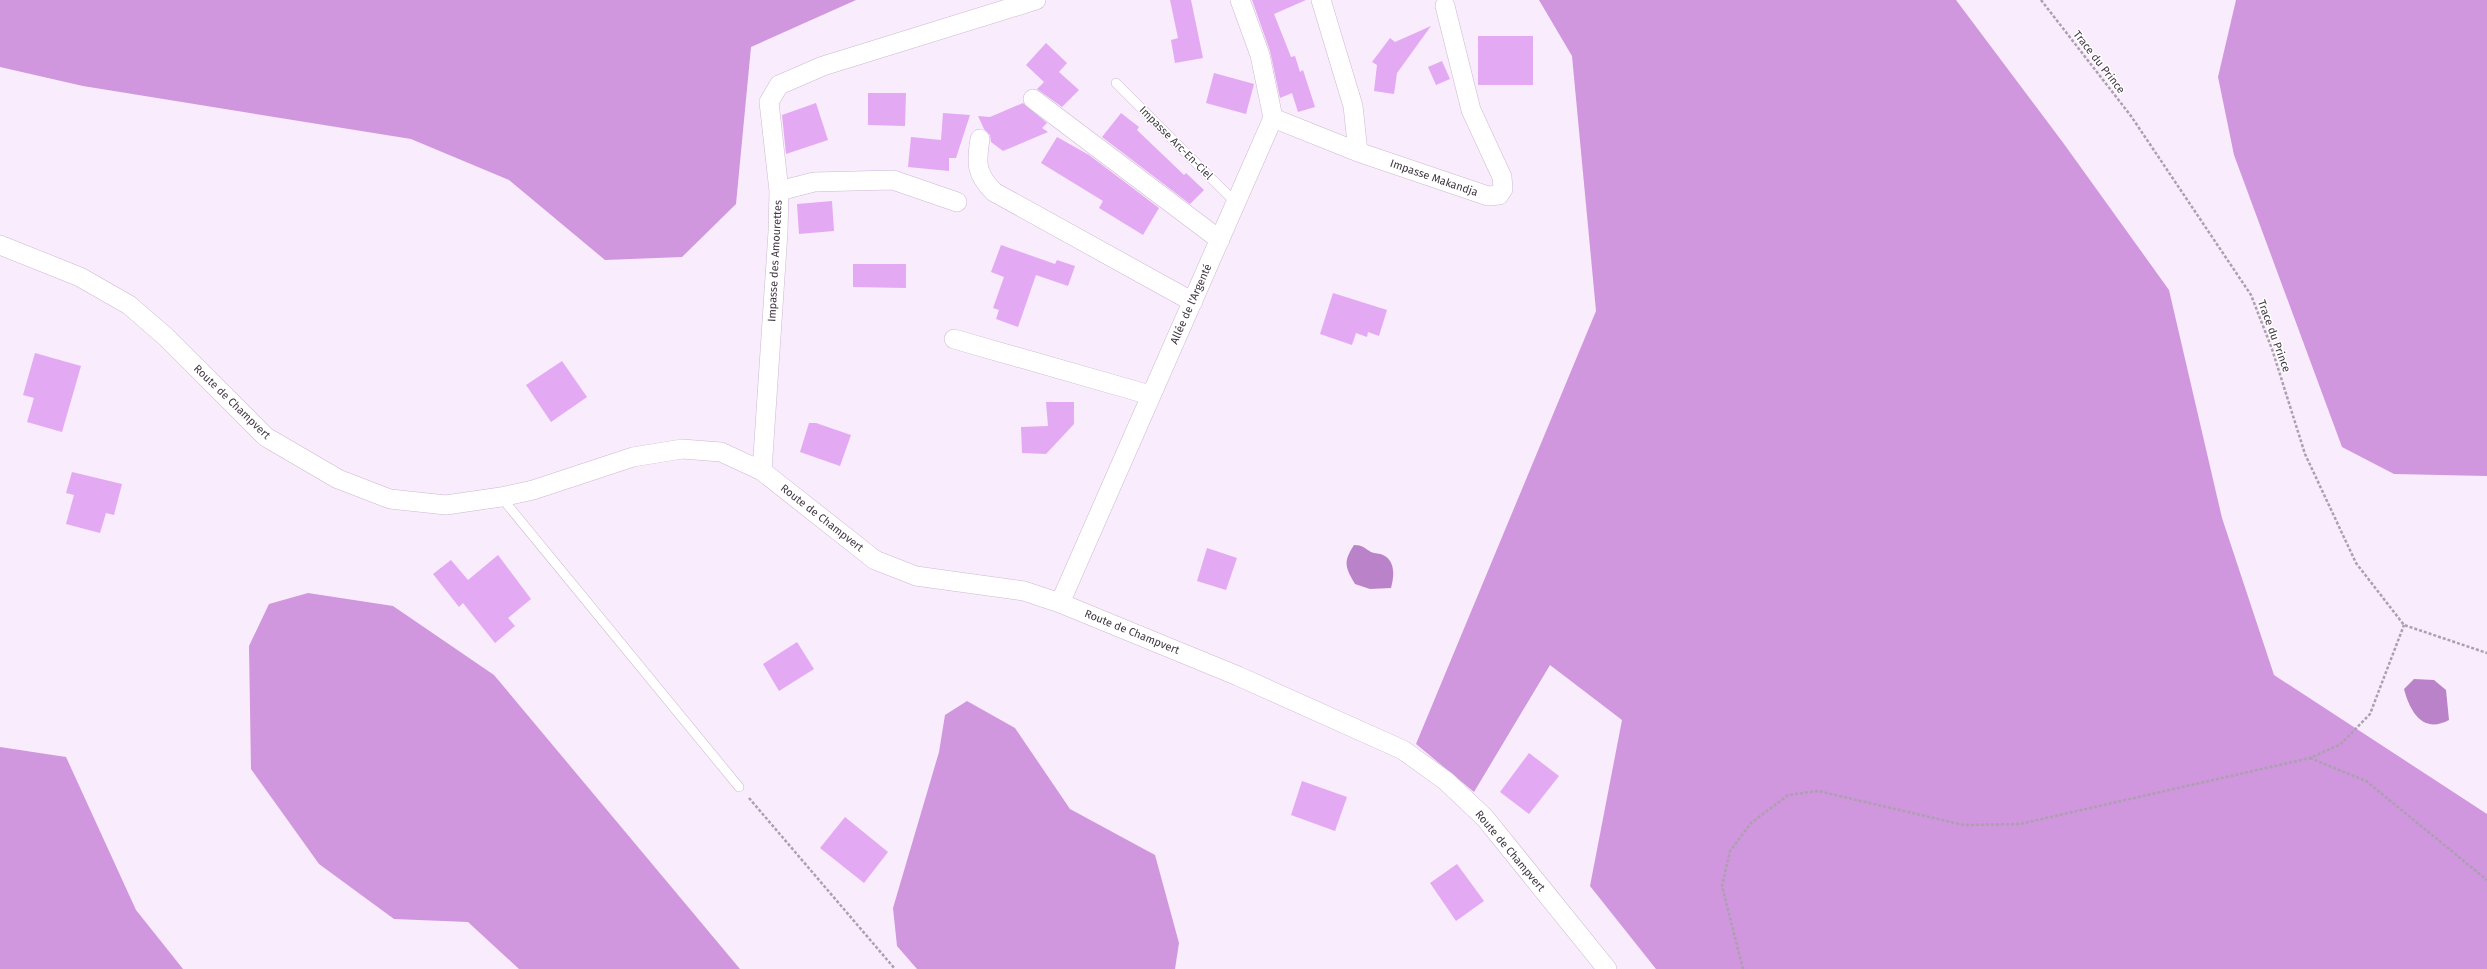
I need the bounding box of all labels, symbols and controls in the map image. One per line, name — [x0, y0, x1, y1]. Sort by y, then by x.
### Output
street label: Trace du Prince — [2070, 28, 2128, 96]
street label: Impasse Arc-En-Ciel — [1137, 104, 1215, 182]
street label: Impasse Makandja — [1388, 157, 1480, 199]
street label: Impasse des Amourettes — [765, 200, 785, 322]
street label: Allée de l'Argenté — [1167, 262, 1215, 346]
street label: Trace du Prince — [2255, 298, 2293, 374]
street label: Route de Champvert — [191, 362, 273, 442]
street label: Route de Champvert — [778, 482, 866, 554]
street label: Route de Champvert — [1083, 607, 1182, 657]
street label: Route de Champvert — [1472, 808, 1548, 894]

